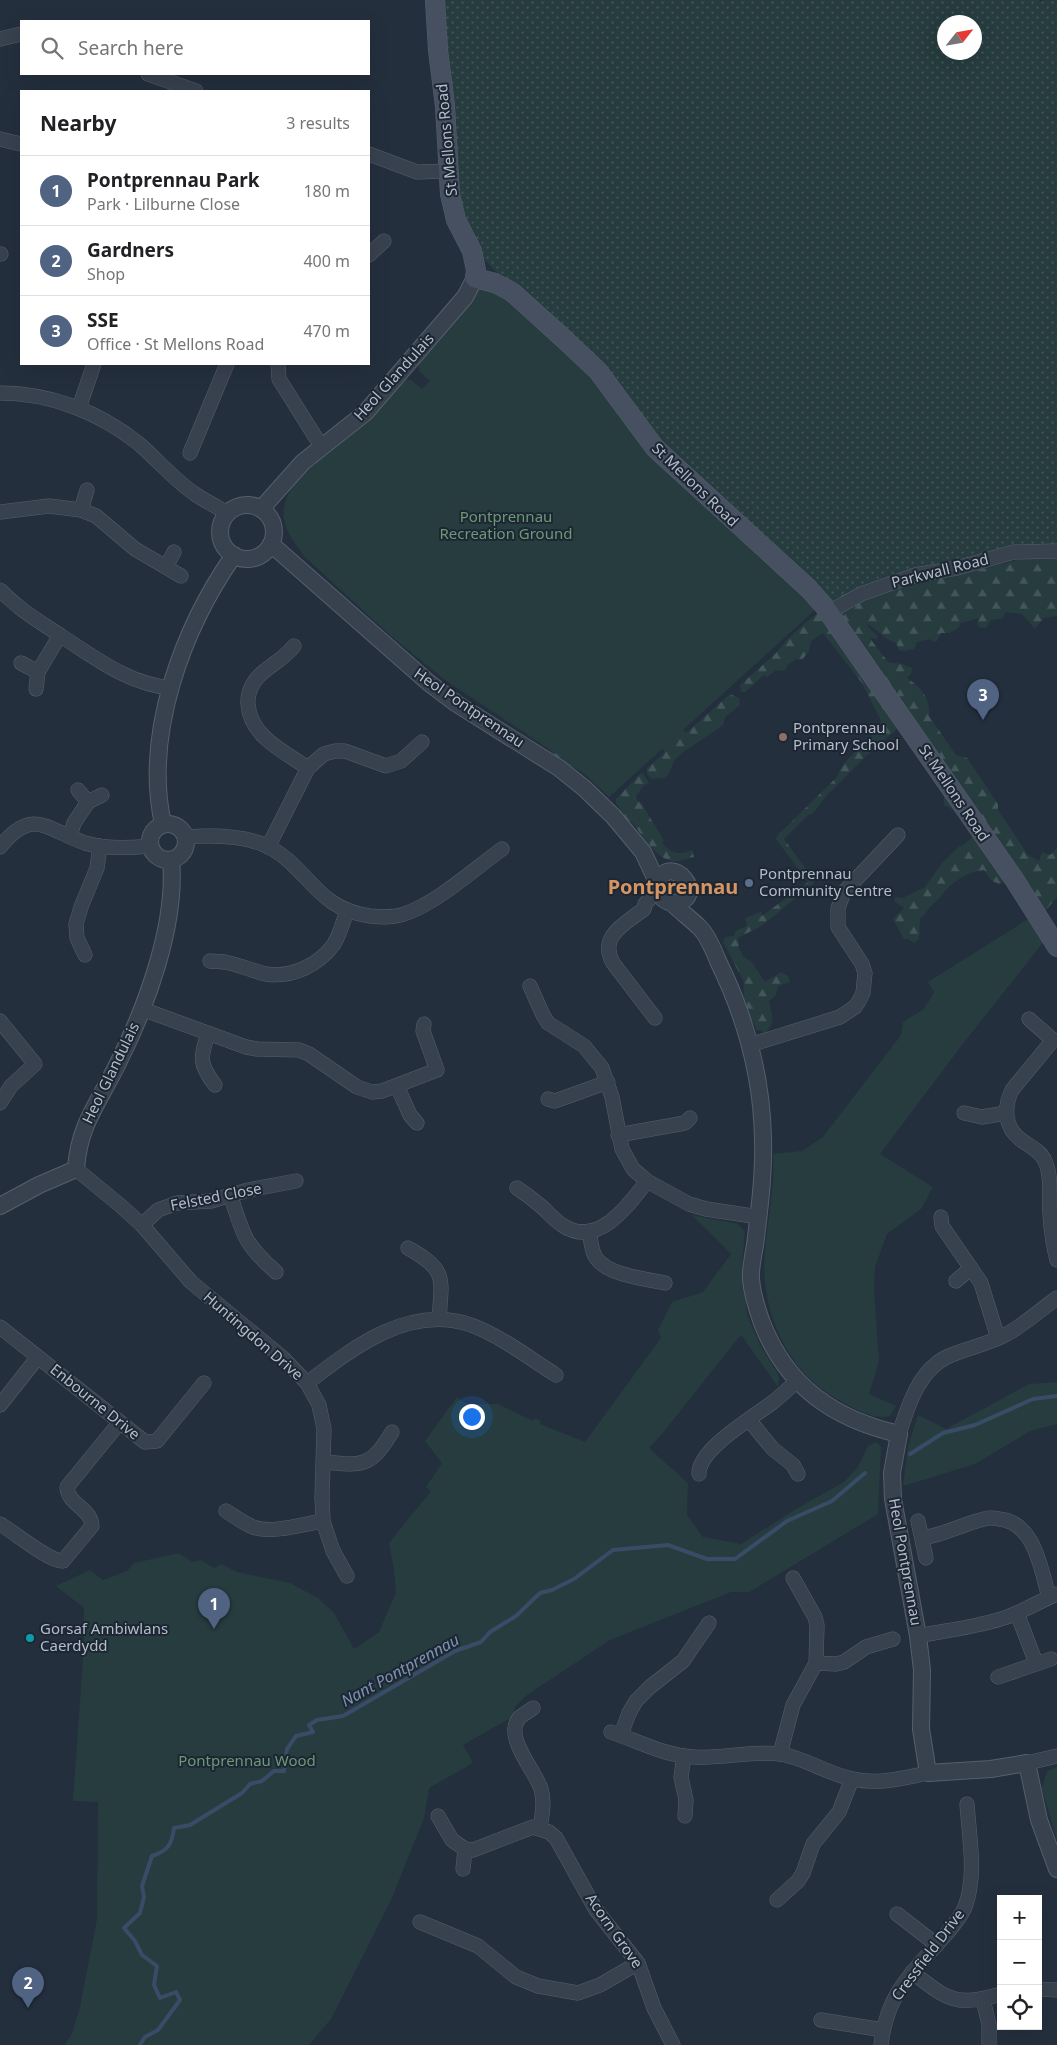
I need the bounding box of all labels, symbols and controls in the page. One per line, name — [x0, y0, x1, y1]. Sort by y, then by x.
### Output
north arrow — [937, 15, 982, 60]
search box — [20, 20, 370, 75]
icon: search — [38, 34, 66, 62]
text: Search here — [78, 35, 184, 61]
street label: St Mellons Road — [431, 83, 461, 197]
text: Nearby — [40, 109, 116, 137]
text: 3 results — [286, 112, 350, 134]
text: Pontprennau Park — [87, 167, 260, 193]
text: 1 — [51, 180, 61, 202]
text: 180 m — [303, 180, 350, 202]
text: Park · Lilburne Close — [87, 193, 240, 215]
text: Gardners — [87, 237, 174, 263]
text: 2 — [51, 250, 61, 272]
text: 400 m — [303, 250, 350, 272]
text: Shop — [87, 263, 125, 285]
text: SSE — [87, 307, 119, 333]
text: 3 — [51, 320, 61, 342]
text: 470 m — [303, 320, 350, 342]
street label: Heol Glandulais — [349, 328, 438, 424]
text: Office · St Mellons Road — [87, 333, 264, 355]
street label: St Mellons Road — [648, 438, 743, 531]
park label: Pontprennau Recreation Ground — [440, 506, 572, 543]
street label: Parkwall Road — [889, 548, 990, 592]
street label: Heol Pontprennau — [410, 663, 529, 752]
pin: 3 — [967, 679, 999, 720]
place label: Pontprennau Primary School — [793, 717, 899, 754]
marker: Pontprennau Primary School — [777, 731, 789, 743]
street label: St Mellons Road — [915, 740, 995, 845]
place label: Pontprennau Community Centre — [759, 863, 892, 900]
district label: Pontprennau — [608, 873, 738, 900]
marker: Pontprennau Community Centre — [743, 877, 755, 889]
street label: Heol Glandulais — [77, 1018, 143, 1127]
street label: Felsted Close — [169, 1177, 263, 1215]
street label: Huntingdon Drive — [200, 1286, 308, 1384]
street label: Enbourne Drive — [47, 1359, 145, 1444]
your location — [459, 1404, 485, 1430]
street label: Heol Pontprennau — [885, 1497, 927, 1627]
pin: 1 — [198, 1588, 230, 1629]
place label: Gorsaf Ambiwlans Caerdydd — [40, 1618, 168, 1655]
water label: Nant Pontprennau — [337, 1628, 463, 1712]
marker: Gorsaf Ambiwlans Caerdydd — [24, 1632, 36, 1644]
park label: Pontprennau Wood — [178, 1750, 316, 1770]
street label: Acorn Grove — [582, 1889, 648, 1972]
map controls — [997, 1895, 1042, 2030]
button: + — [997, 1895, 1042, 1940]
street label: Cressfield Drive — [886, 1905, 968, 2004]
button: − — [997, 1940, 1042, 1985]
pin: 2 — [12, 1967, 44, 2008]
button: locate — [997, 1985, 1042, 2030]

